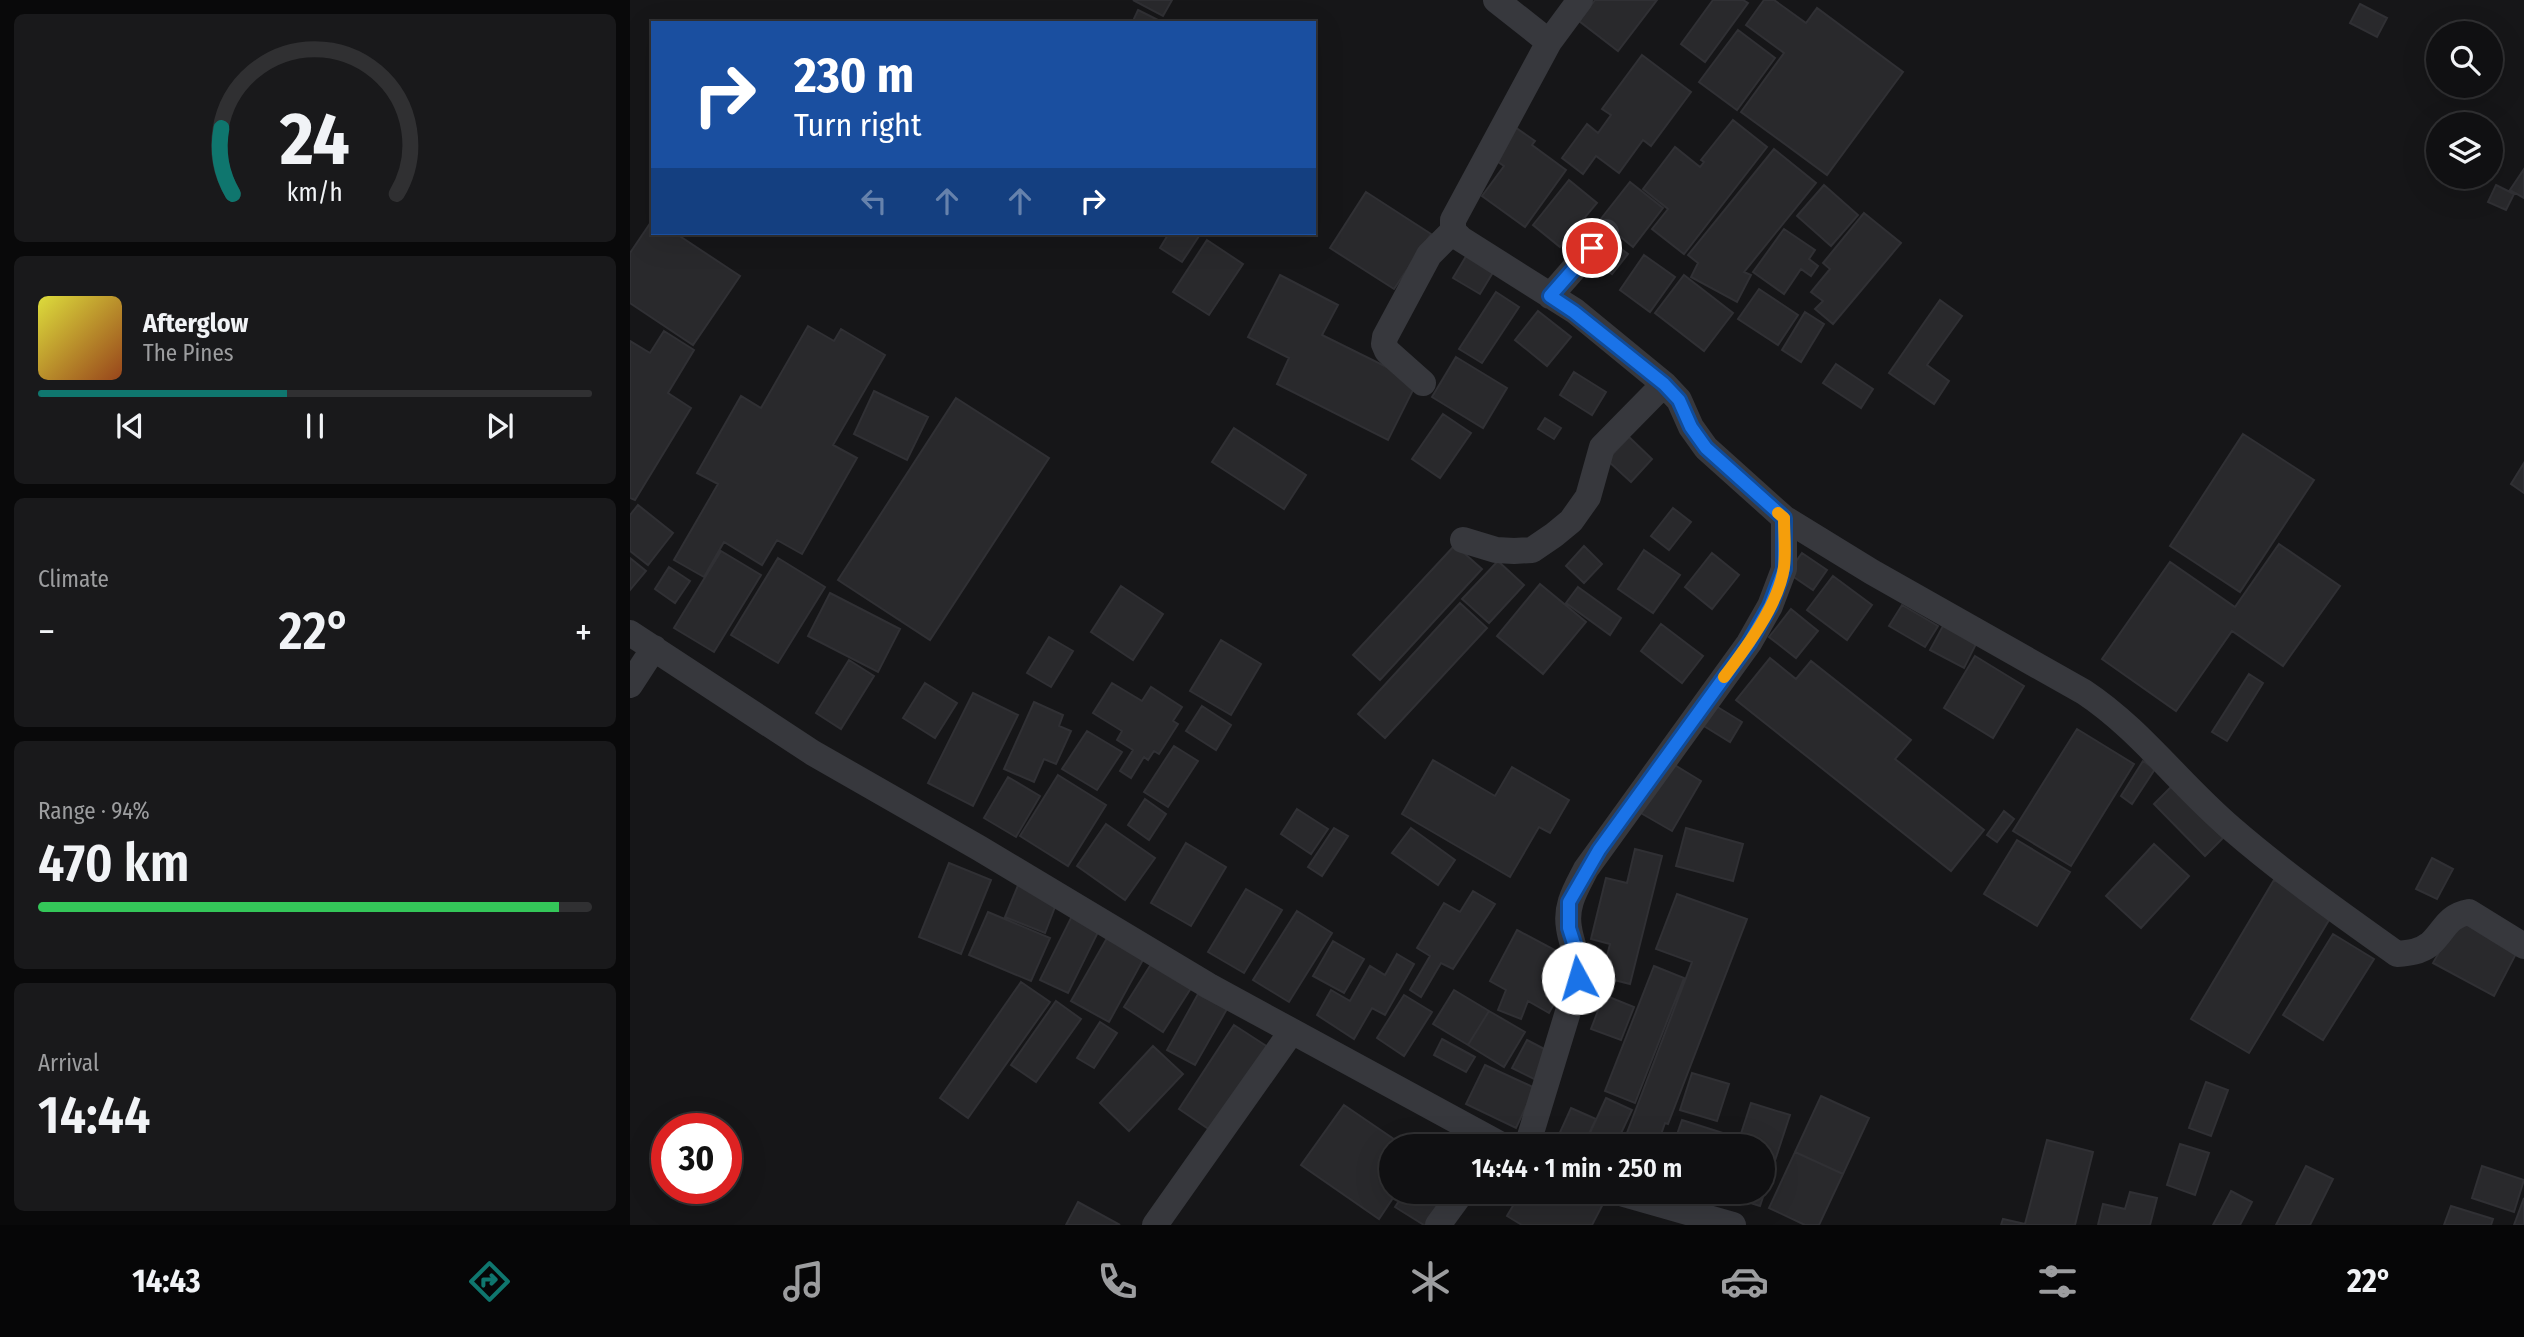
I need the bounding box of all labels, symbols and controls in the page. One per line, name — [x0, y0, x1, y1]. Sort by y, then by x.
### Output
map controls — [2426, 21, 2503, 189]
button: search — [2426, 21, 2503, 98]
text: 230 m — [794, 46, 914, 105]
icon: right — [679, 49, 770, 140]
text: 24 — [279, 96, 350, 183]
text: Turn right — [794, 106, 921, 144]
button: layers — [2426, 112, 2503, 189]
text: km/h — [287, 178, 343, 208]
icon: left — [855, 182, 893, 220]
icon: ahead — [928, 182, 966, 220]
icon: ahead — [1001, 182, 1039, 220]
icon: right — [1074, 182, 1112, 220]
pin — [1562, 218, 1622, 278]
icon: arrive — [1573, 229, 1611, 267]
text: Afterglow — [143, 308, 248, 339]
text: The Pines — [143, 339, 234, 367]
icon: previous — [111, 407, 149, 445]
icon: pause — [296, 407, 334, 445]
icon: next — [481, 407, 519, 445]
text: Climate — [38, 565, 109, 593]
text: 22° — [279, 600, 351, 663]
text: − — [38, 609, 55, 655]
text: + — [575, 609, 592, 655]
text: Range · 94% — [38, 797, 150, 825]
text: 470 km — [38, 832, 190, 895]
position arrow — [1541, 941, 1615, 1015]
text: Arrival — [38, 1049, 99, 1077]
text: 14:44 — [38, 1084, 150, 1147]
speed limit sign: 30 — [651, 1113, 742, 1204]
text: 14:44 · 1 min · 250 m — [1472, 1153, 1682, 1184]
icon: directions — [465, 1257, 514, 1306]
icon: music — [779, 1257, 828, 1306]
icon: phone — [1093, 1257, 1142, 1306]
icon: climate — [1406, 1257, 1455, 1306]
icon: car — [1720, 1257, 1769, 1306]
icon: filters — [2033, 1257, 2082, 1306]
text: 14:43 — [132, 1262, 201, 1300]
text: 22° — [2347, 1262, 2392, 1300]

